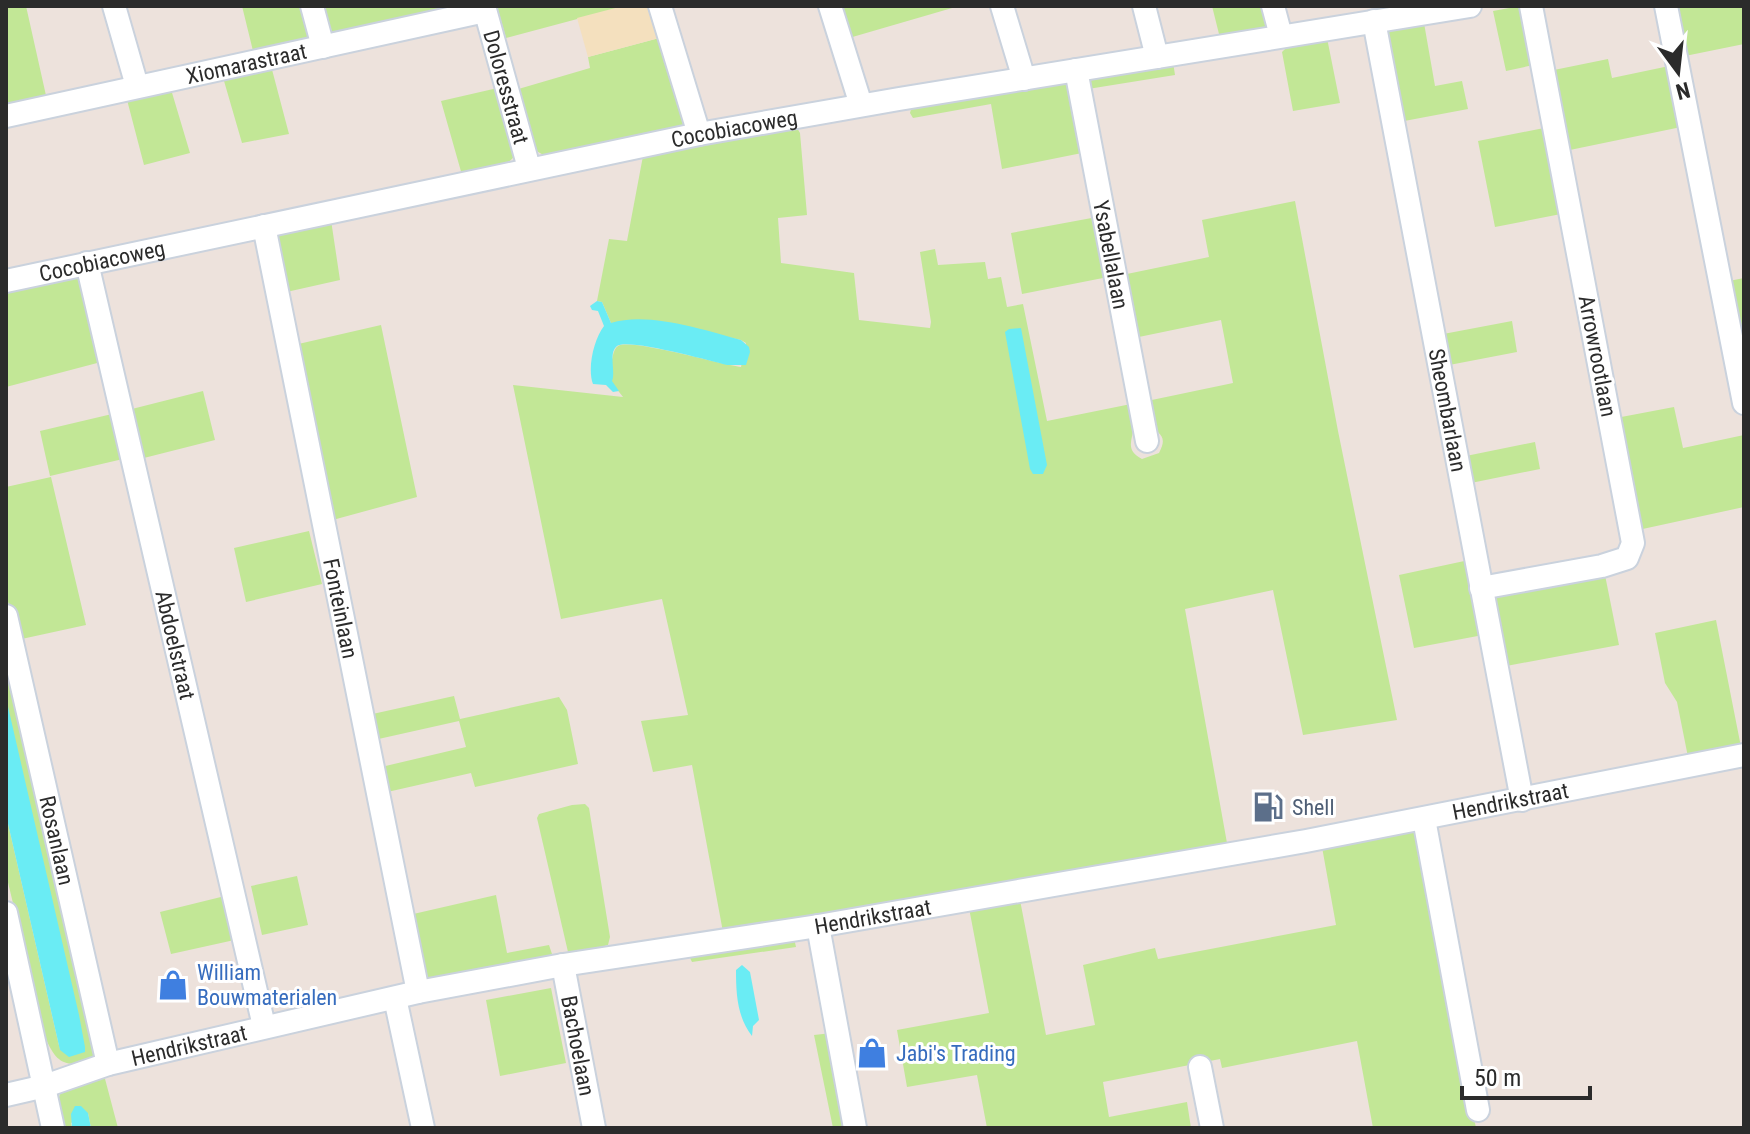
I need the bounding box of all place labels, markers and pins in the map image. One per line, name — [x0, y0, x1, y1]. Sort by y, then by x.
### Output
fuel station icon: Shell — [1251, 790, 1285, 824]
place label: Shell — [1292, 795, 1334, 820]
place label: William Bouwmaterialen — [197, 960, 337, 1010]
shop icon: William Bouwmaterialen — [156, 968, 190, 1002]
shop icon: Jabi's Trading — [855, 1036, 889, 1070]
place label: Jabi's Trading — [896, 1041, 1016, 1066]

